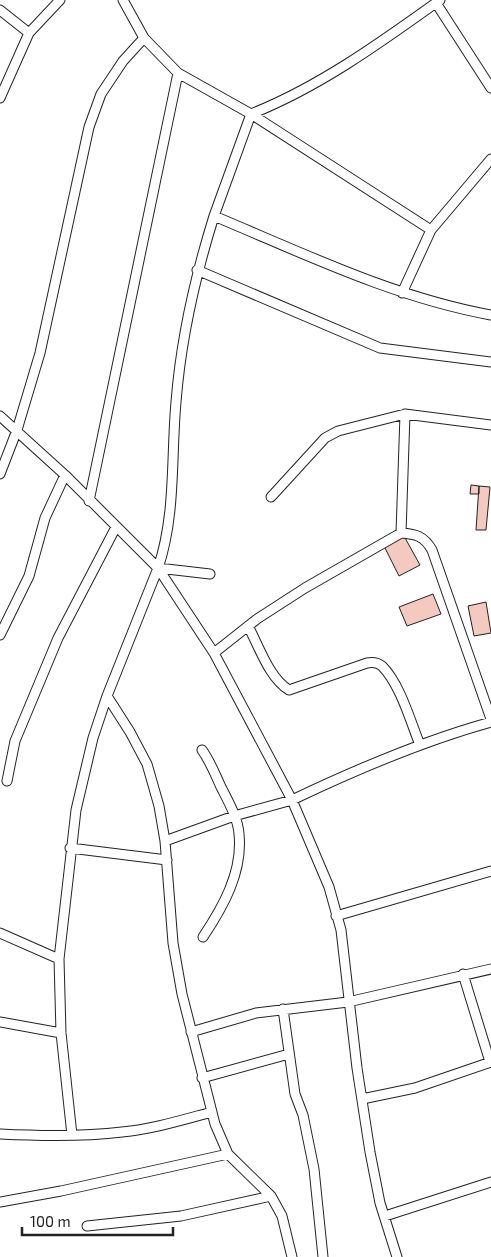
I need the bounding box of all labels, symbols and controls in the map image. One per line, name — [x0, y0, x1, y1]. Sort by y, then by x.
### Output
scale bar — [22, 1204, 174, 1236]
text: 100 m — [30, 1212, 71, 1230]

